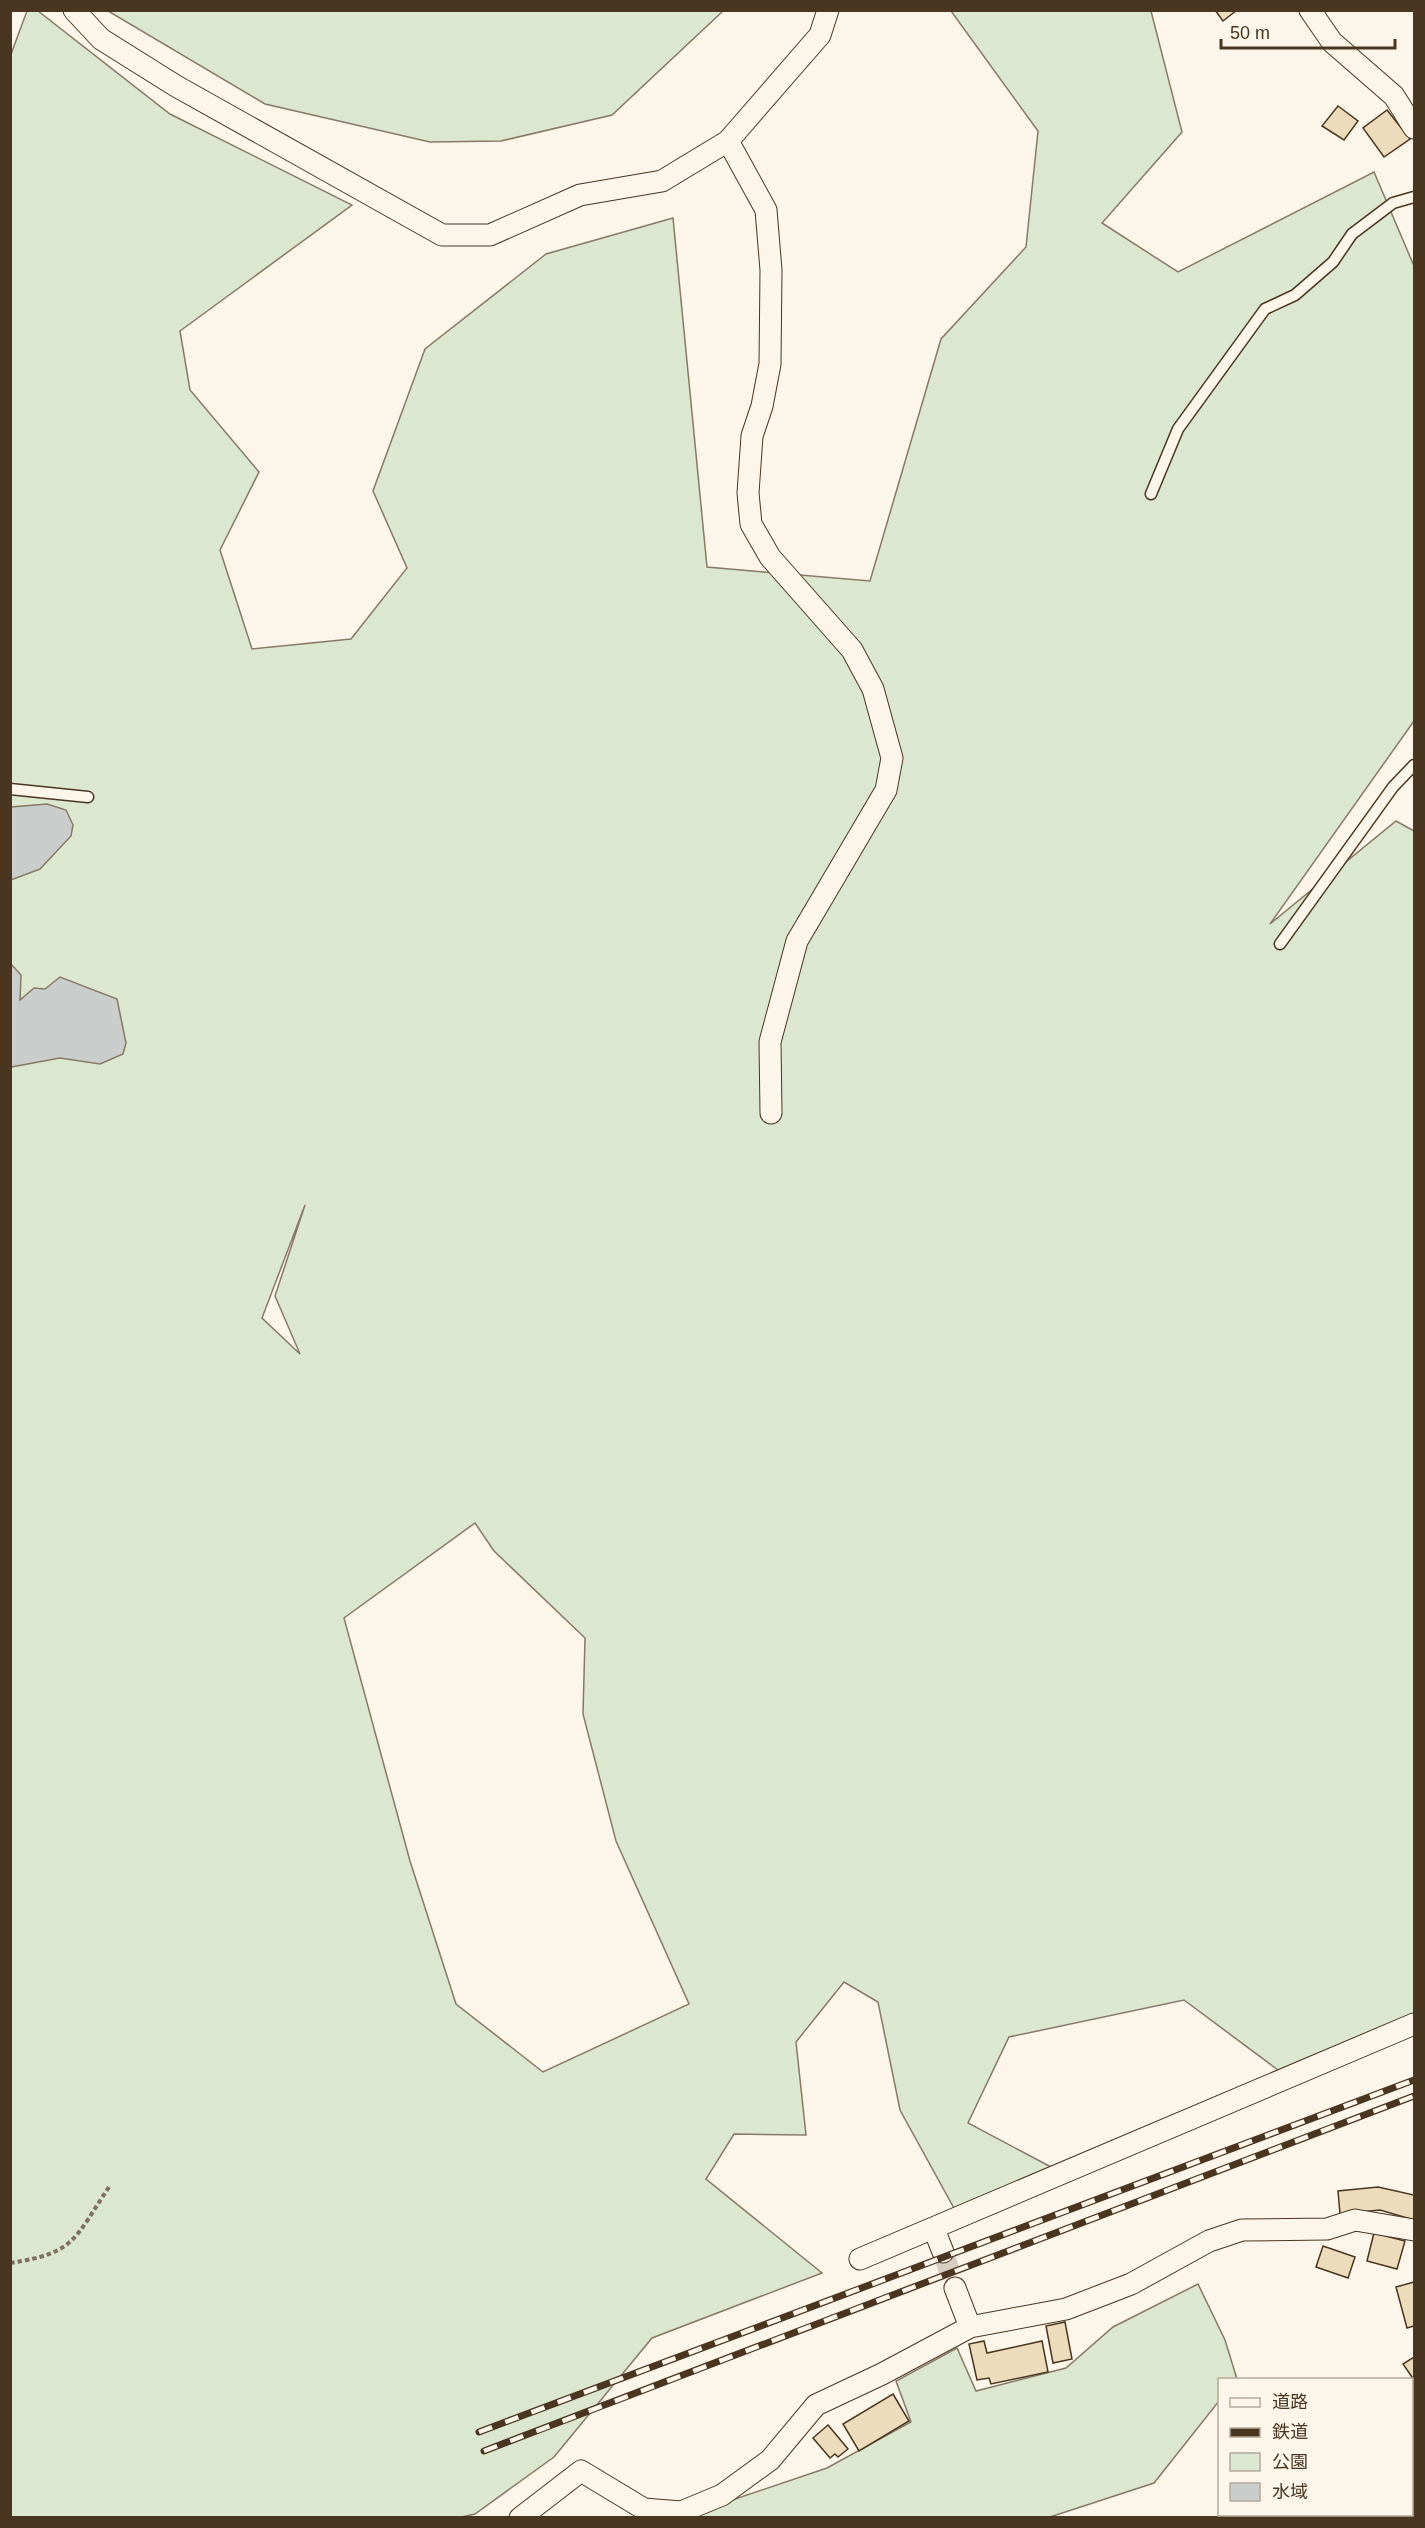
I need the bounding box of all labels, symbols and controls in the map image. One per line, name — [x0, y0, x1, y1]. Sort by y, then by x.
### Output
scale bar — [1221, 12, 1395, 50]
text: 50 m — [1230, 23, 1270, 43]
legend — [1218, 2378, 1413, 2516]
text: 道路 — [1272, 2392, 1308, 2412]
text: 鉄道 — [1272, 2422, 1308, 2442]
text: 公園 — [1272, 2452, 1308, 2472]
text: 水域 — [1272, 2482, 1308, 2502]

